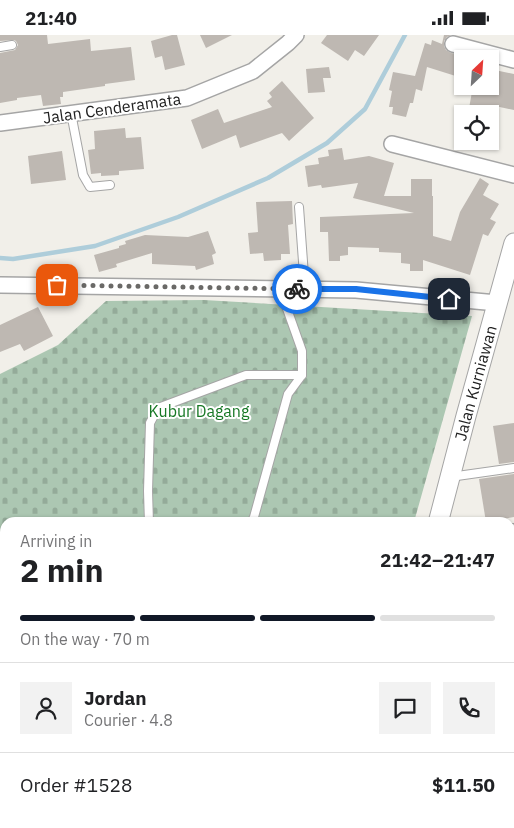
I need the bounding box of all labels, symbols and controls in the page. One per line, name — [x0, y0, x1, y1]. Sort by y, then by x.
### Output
text: 21:40 — [25, 6, 77, 30]
north arrow — [454, 50, 499, 95]
map controls — [454, 50, 499, 150]
street label: Jalan Cenderamata — [42, 88, 183, 128]
button: locate — [454, 105, 499, 150]
pin — [36, 264, 78, 306]
courier — [272, 264, 322, 314]
icon: bag — [43, 271, 71, 299]
icon: bike — [283, 275, 311, 303]
pin — [428, 278, 470, 320]
icon: home — [435, 285, 463, 313]
street label: Jalan Kurniawan — [450, 323, 501, 443]
park label: Kubur Dagang — [149, 401, 250, 421]
text: Arriving in — [20, 531, 92, 551]
text: 21:42–21:47 — [380, 548, 495, 572]
text: 2 min — [20, 549, 104, 591]
text: On the way · 70 m — [20, 629, 150, 649]
button: person — [20, 682, 72, 734]
button: chat — [379, 682, 431, 734]
button: phone — [443, 682, 495, 734]
text: Jordan — [84, 686, 147, 710]
text: Courier · 4.8 — [84, 710, 173, 730]
text: Order #1528 — [20, 773, 132, 797]
text: $11.50 — [432, 773, 495, 797]

